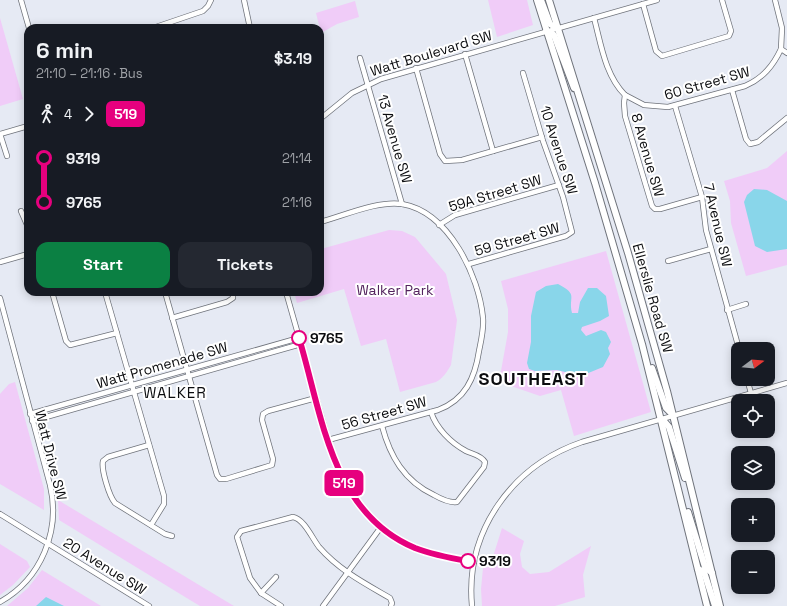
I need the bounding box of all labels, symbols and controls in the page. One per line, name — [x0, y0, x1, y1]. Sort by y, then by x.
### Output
street label: Watt Boulevard SW — [368, 26, 494, 80]
text: 6 min — [36, 36, 93, 64]
text: $3.19 — [274, 49, 312, 68]
street label: 60 Street SW — [662, 62, 752, 104]
text: 21:10 – 21:16 · Bus — [36, 65, 143, 82]
street label: 13 Avenue SW — [374, 92, 416, 186]
icon: walk — [36, 103, 58, 125]
icon: forward — [78, 103, 100, 125]
street label: 10 Avenue SW — [536, 103, 582, 197]
text: 519 — [114, 105, 137, 123]
text: 4 — [64, 106, 72, 123]
street label: 8 Avenue SW — [627, 111, 669, 199]
text: 9319 — [66, 149, 100, 168]
text: 21:14 — [282, 150, 312, 167]
street label: 59A Street SW — [446, 170, 544, 216]
street label: 7 Avenue SW — [700, 181, 736, 269]
text: 9765 — [66, 193, 102, 212]
text: 21:16 — [282, 194, 312, 211]
street label: 59 Street SW — [472, 218, 562, 260]
street label: Ellerslie Road SW — [629, 241, 677, 355]
button: Start — [36, 242, 170, 288]
button: Tickets — [178, 242, 312, 288]
park label: Walker Park — [356, 281, 434, 299]
place label: 9765 — [310, 329, 343, 347]
marker: 9765 — [291, 330, 307, 346]
street label: Watt Promenade SW — [94, 338, 230, 392]
north arrow — [731, 342, 775, 386]
map controls — [731, 342, 775, 594]
district label: SOUTHEAST — [478, 367, 588, 390]
district label: WALKER — [143, 383, 207, 402]
street label: 56 Street SW — [339, 392, 429, 434]
button: locate — [731, 394, 775, 438]
street label: Watt Drive SW — [31, 408, 71, 502]
button: layers — [731, 446, 775, 490]
line badge: 519 — [321, 470, 367, 496]
text: 519 — [332, 474, 356, 492]
button: + — [731, 498, 775, 542]
street label: 20 Avenue SW — [60, 533, 150, 599]
button: − — [731, 550, 775, 594]
place label: 9319 — [479, 552, 511, 570]
marker: 9319 — [460, 553, 476, 569]

